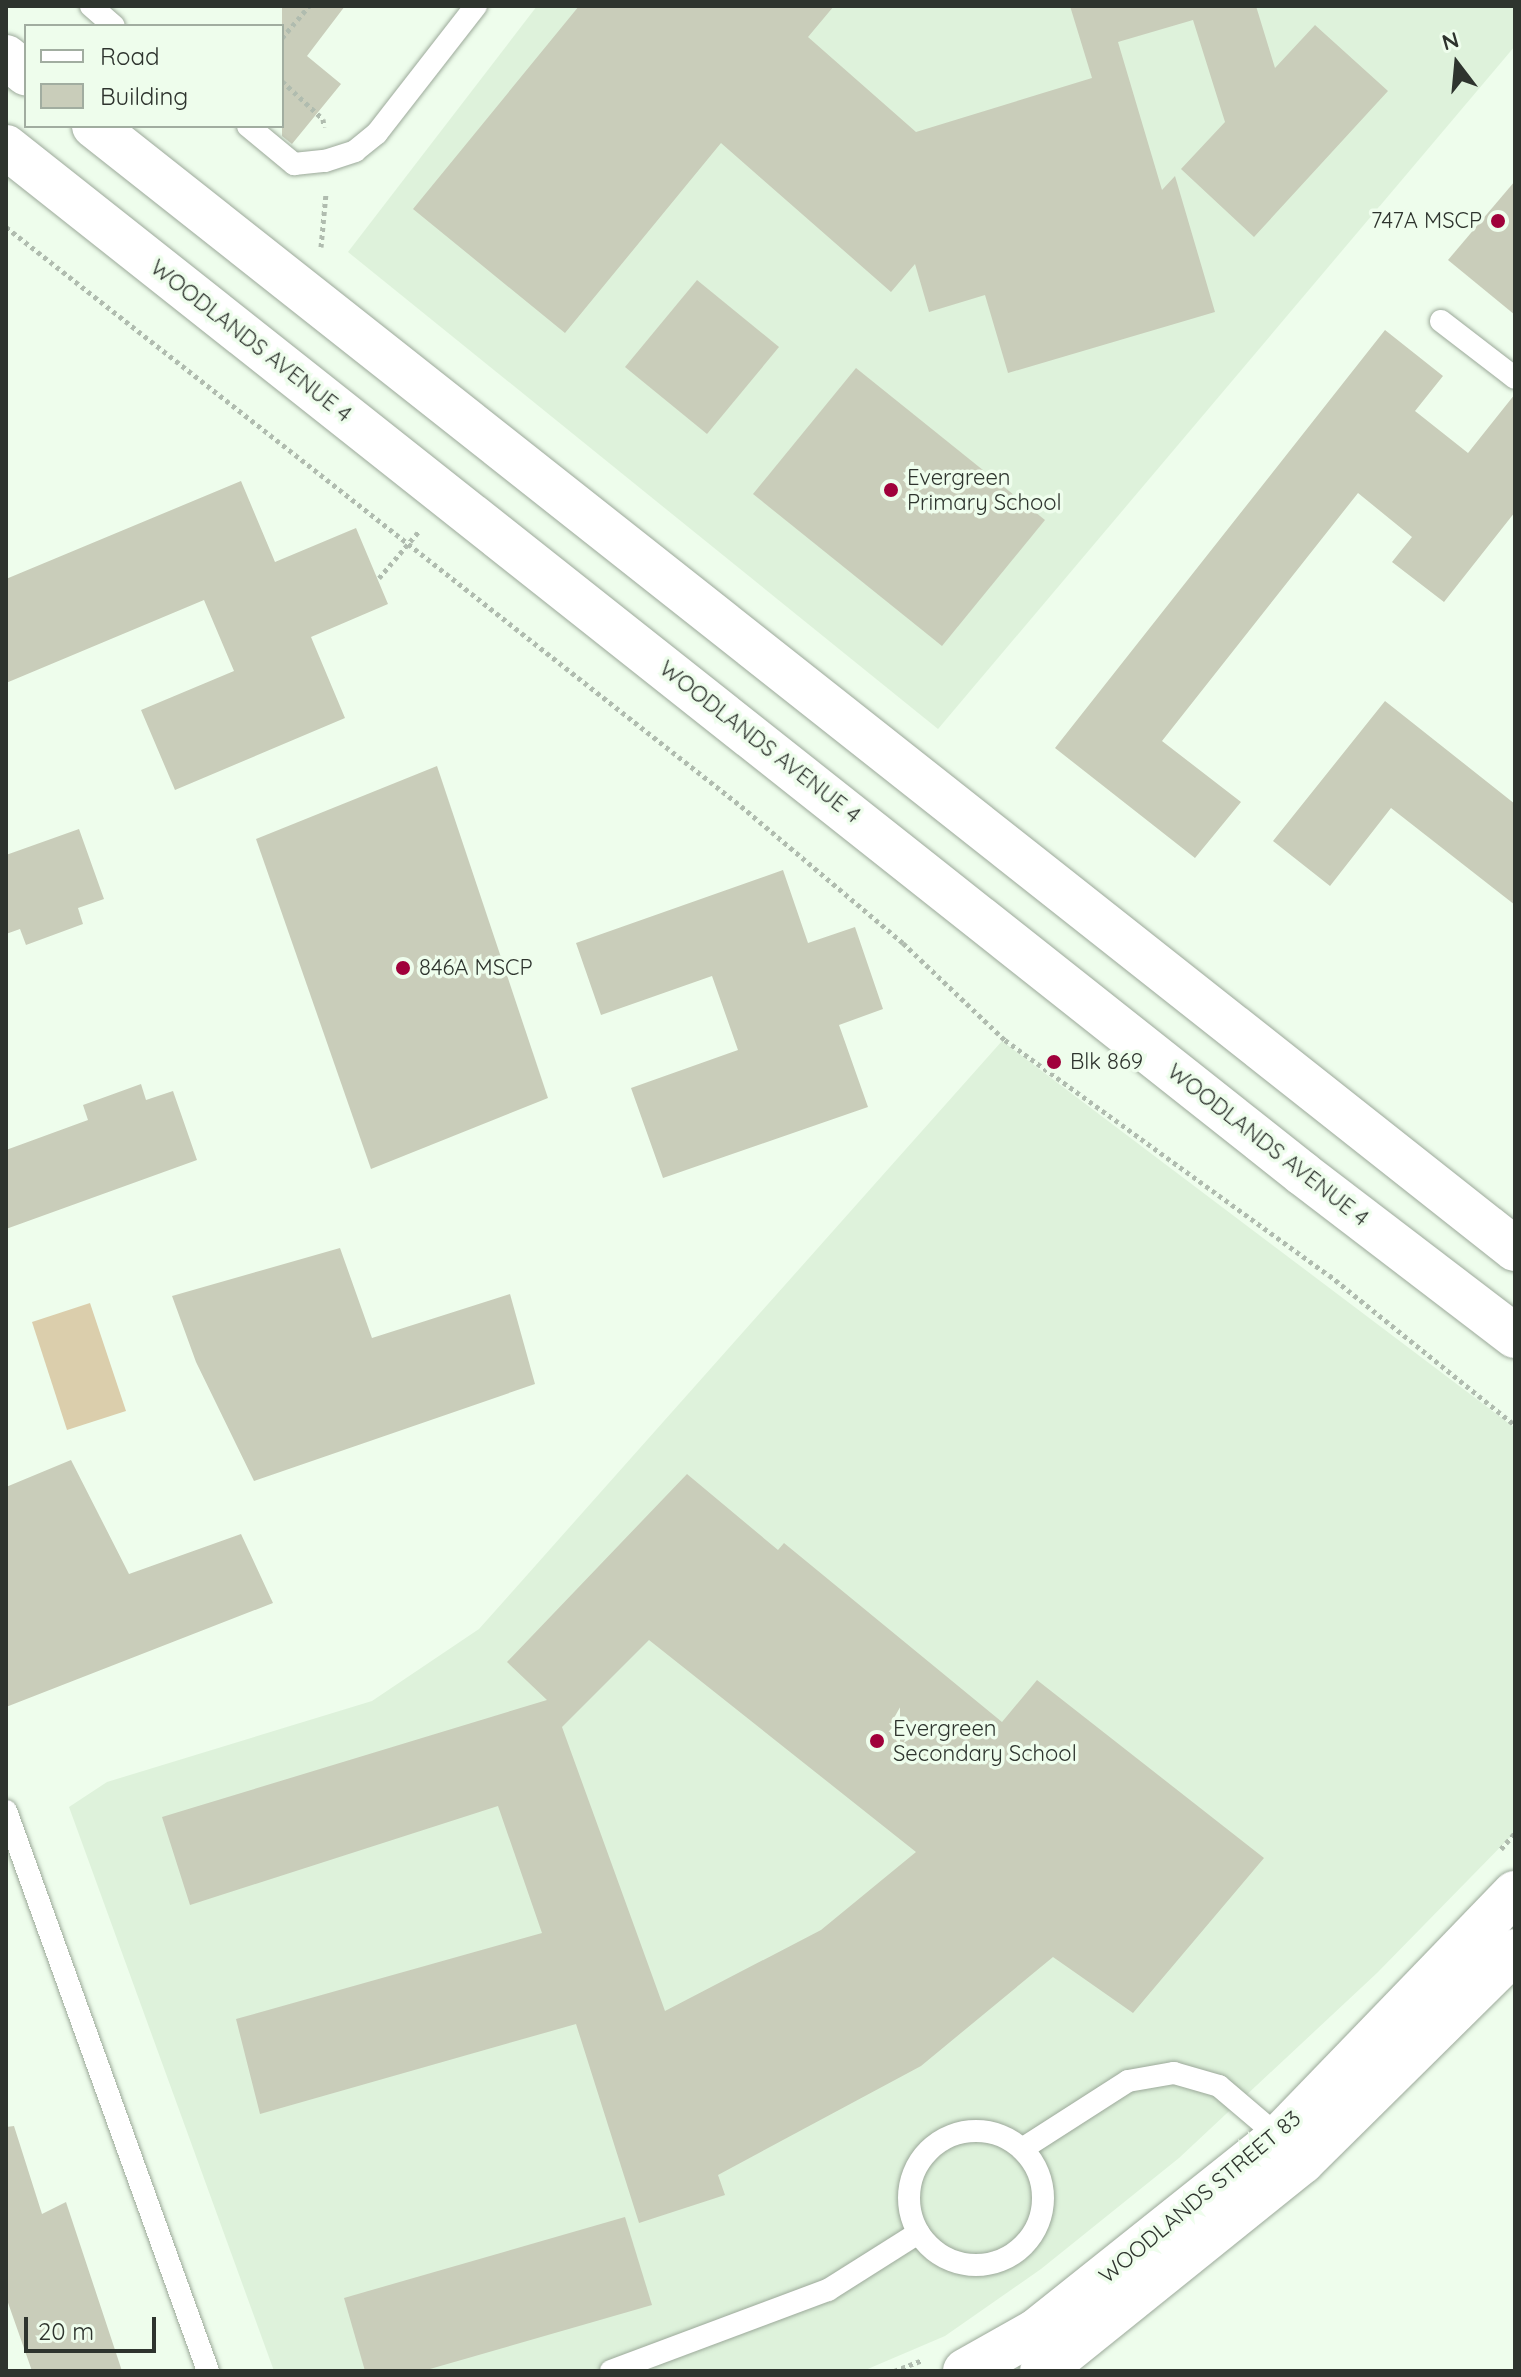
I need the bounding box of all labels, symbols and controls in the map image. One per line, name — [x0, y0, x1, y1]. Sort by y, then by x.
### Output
legend — [24, 24, 284, 128]
north arrow — [1417, 24, 1497, 104]
text: N — [1439, 25, 1462, 57]
text: Road — [100, 41, 160, 71]
text: Building — [100, 81, 188, 111]
place label: 747A MSCP — [1371, 208, 1482, 234]
marker: 747A MSCP — [1489, 212, 1507, 230]
street label: WOODLANDS AVENUE 4 — [145, 254, 357, 428]
place label: Evergreen Primary School — [907, 464, 1062, 516]
marker: Evergreen Primary School — [882, 481, 900, 499]
street label: WOODLANDS AVENUE 4 — [654, 655, 866, 829]
place label: 846A MSCP — [419, 955, 533, 981]
marker: 846A MSCP — [394, 959, 412, 977]
place label: Blk 869 — [1070, 1049, 1143, 1075]
marker: Blk 869 — [1045, 1053, 1063, 1071]
street label: WOODLANDS AVENUE 4 — [1162, 1058, 1374, 1232]
place label: Evergreen Secondary School — [893, 1715, 1077, 1766]
marker: Evergreen Secondary School — [868, 1732, 886, 1750]
street label: WOODLANDS STREET 83 — [1094, 2105, 1306, 2289]
scale bar — [28, 2301, 160, 2351]
text: 20 m — [38, 2316, 94, 2346]

